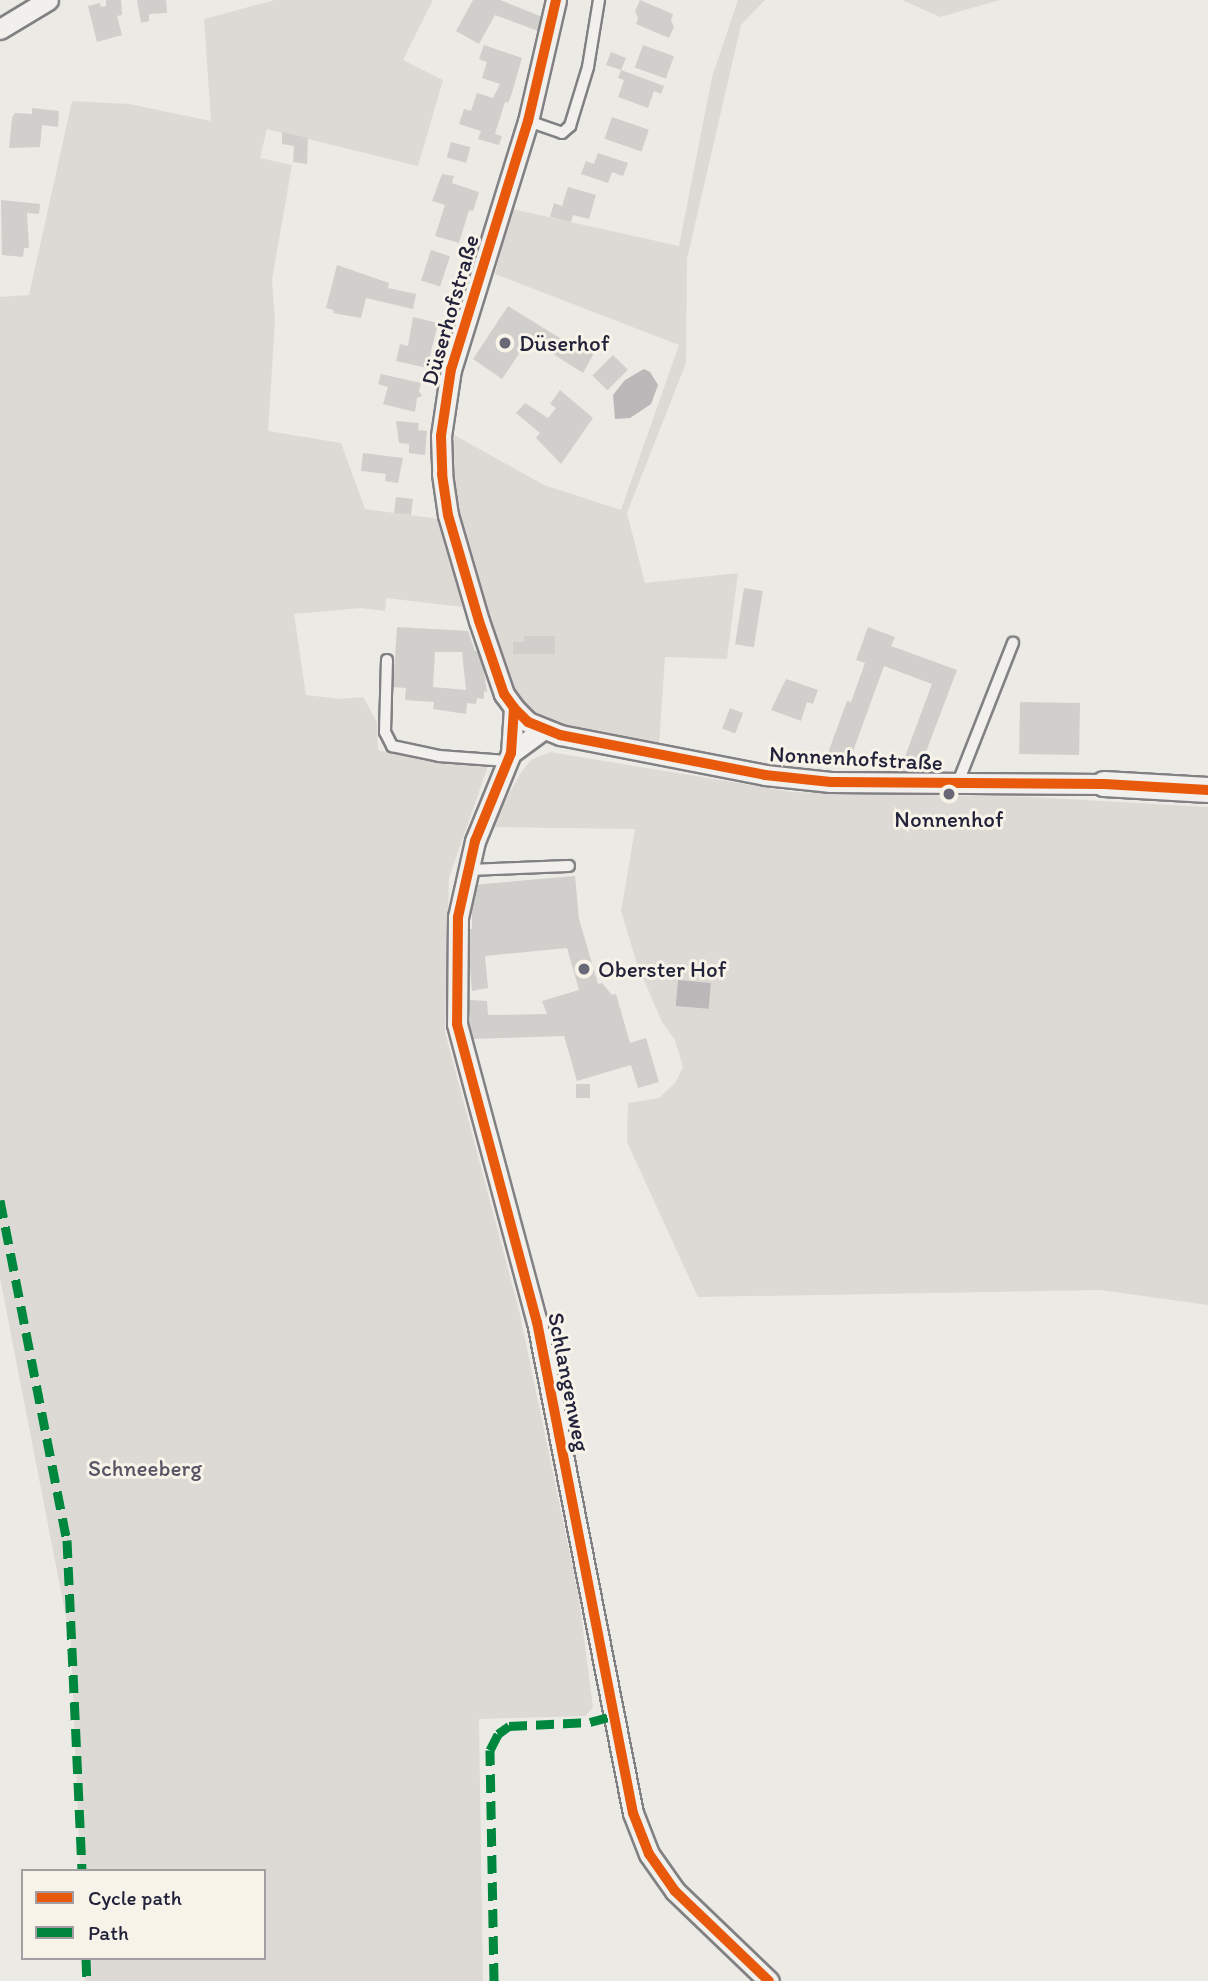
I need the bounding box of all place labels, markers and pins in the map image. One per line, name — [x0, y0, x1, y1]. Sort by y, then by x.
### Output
place label: Düserhof — [519, 329, 609, 357]
marker: Düserhof — [497, 335, 513, 351]
marker: Nonnenhof — [941, 786, 957, 802]
place label: Nonnenhof — [894, 805, 1004, 833]
place label: Oberster Hof — [598, 955, 726, 983]
marker: Oberster Hof — [576, 961, 592, 977]

